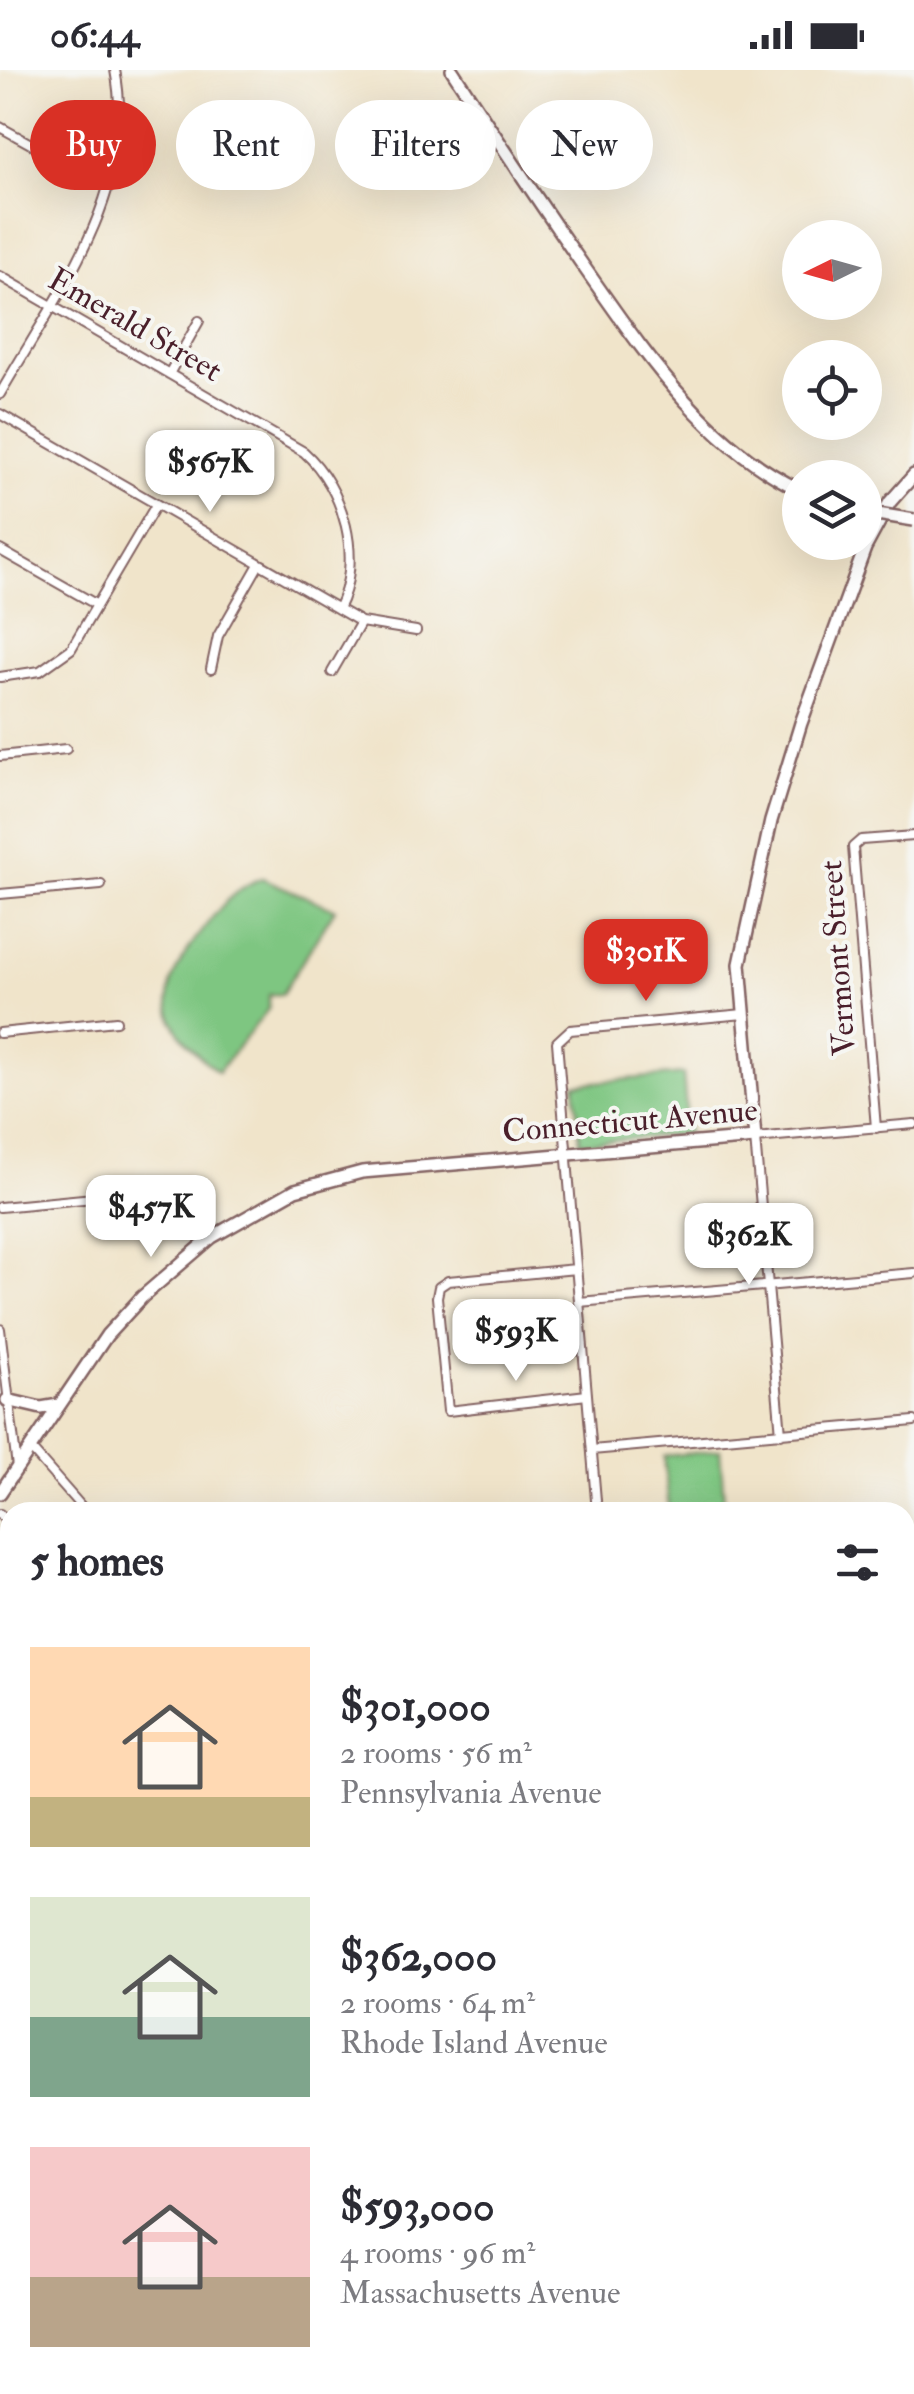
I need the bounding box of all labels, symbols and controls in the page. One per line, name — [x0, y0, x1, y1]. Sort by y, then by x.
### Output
text: 06:44 — [50, 11, 139, 59]
chip: Buy — [30, 100, 156, 190]
chip: Rent — [176, 100, 315, 190]
chip: Filters — [335, 100, 496, 190]
chip: New — [516, 100, 653, 190]
north arrow — [782, 220, 882, 320]
map controls — [782, 220, 882, 560]
street label: Emerald Street — [41, 259, 229, 391]
button: locate — [782, 340, 882, 440]
pin: $567K — [140, 430, 280, 515]
text: $567K — [167, 442, 253, 482]
button: layers — [782, 460, 882, 560]
street label: Vermont Street — [811, 859, 865, 1057]
pin: $301K — [576, 919, 716, 1004]
text: $301K — [606, 931, 686, 971]
street label: Connecticut Avenue — [501, 1090, 759, 1152]
pin: $457K — [81, 1175, 221, 1260]
text: $457K — [108, 1187, 194, 1227]
pin: $362K — [679, 1203, 819, 1288]
text: $362K — [706, 1215, 792, 1255]
pin: $593K — [446, 1299, 586, 1384]
text: $593K — [474, 1311, 558, 1351]
icon: filters — [830, 1535, 885, 1590]
text: 5 homes — [30, 1536, 164, 1588]
text: $301,000 — [340, 1681, 491, 1733]
icon: home — [110, 1687, 230, 1807]
text: 2 rooms · 56 m² — [340, 1733, 532, 1773]
text: Pennsylvania Avenue — [340, 1773, 602, 1813]
text: $362,000 — [340, 1931, 497, 1983]
icon: home — [110, 1937, 230, 2057]
text: 2 rooms · 64 m² — [340, 1983, 535, 2023]
text: Rhode Island Avenue — [340, 2023, 608, 2063]
text: $593,000 — [340, 2181, 494, 2233]
icon: home — [110, 2187, 230, 2307]
text: 4 rooms · 96 m² — [340, 2233, 535, 2273]
text: Massachusetts Avenue — [340, 2273, 620, 2313]

